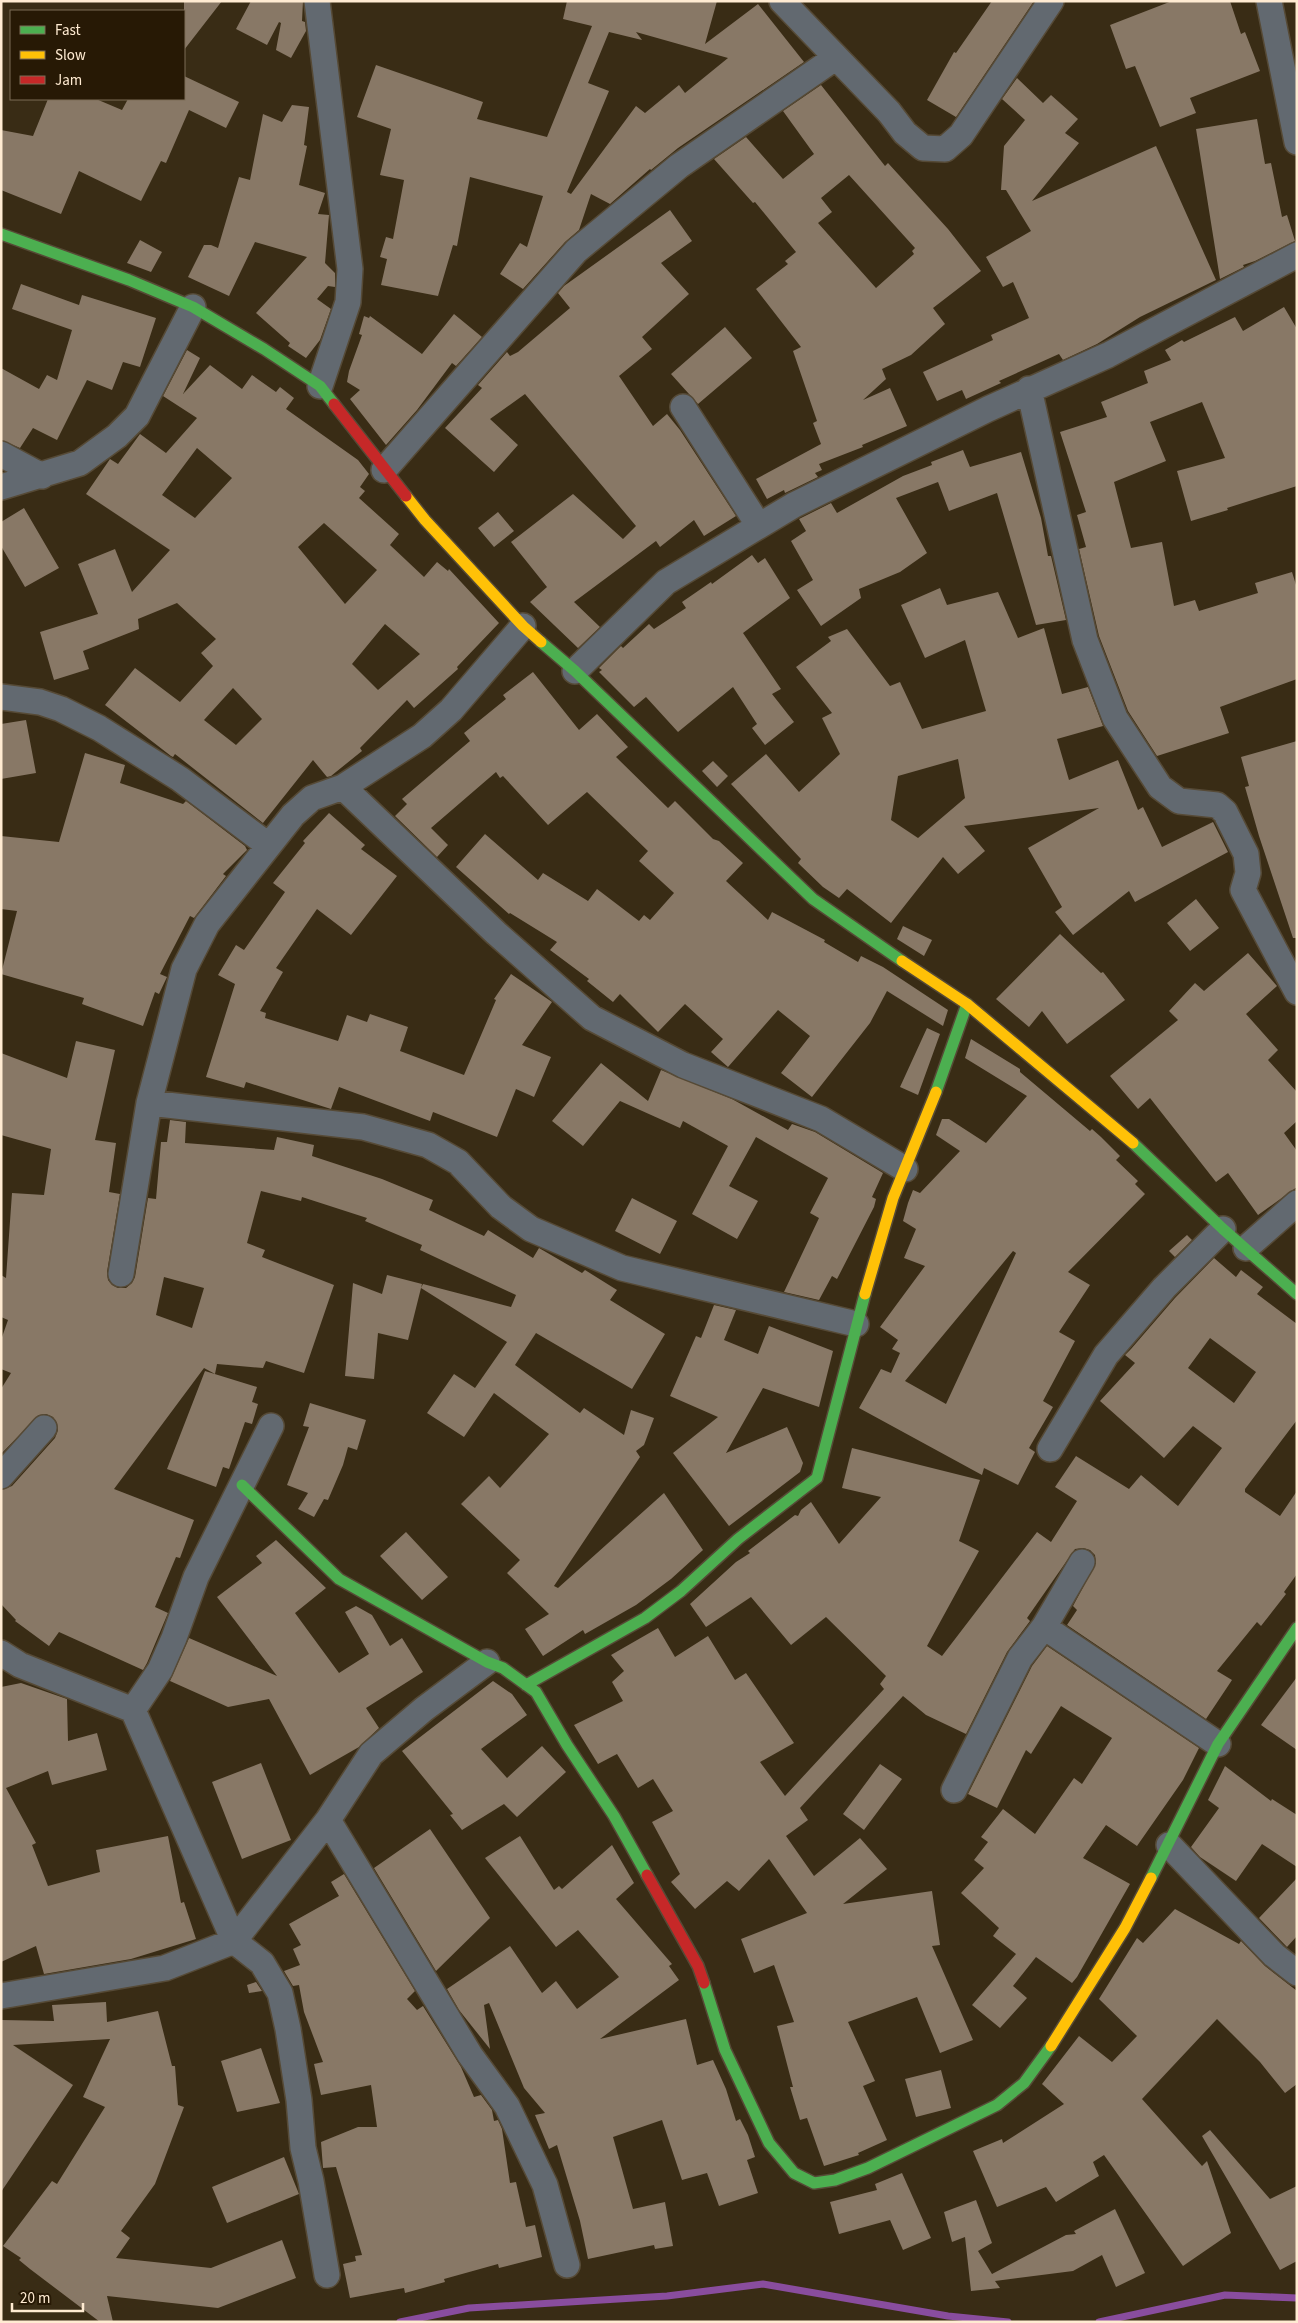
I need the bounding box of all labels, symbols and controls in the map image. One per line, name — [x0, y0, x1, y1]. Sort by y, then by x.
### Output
legend — [10, 10, 185, 100]
text: Fast — [55, 20, 81, 41]
text: Slow — [55, 45, 86, 66]
text: Jam — [55, 70, 82, 91]
scale bar — [12, 2280, 84, 2312]
text: 20 m — [20, 2288, 50, 2309]

